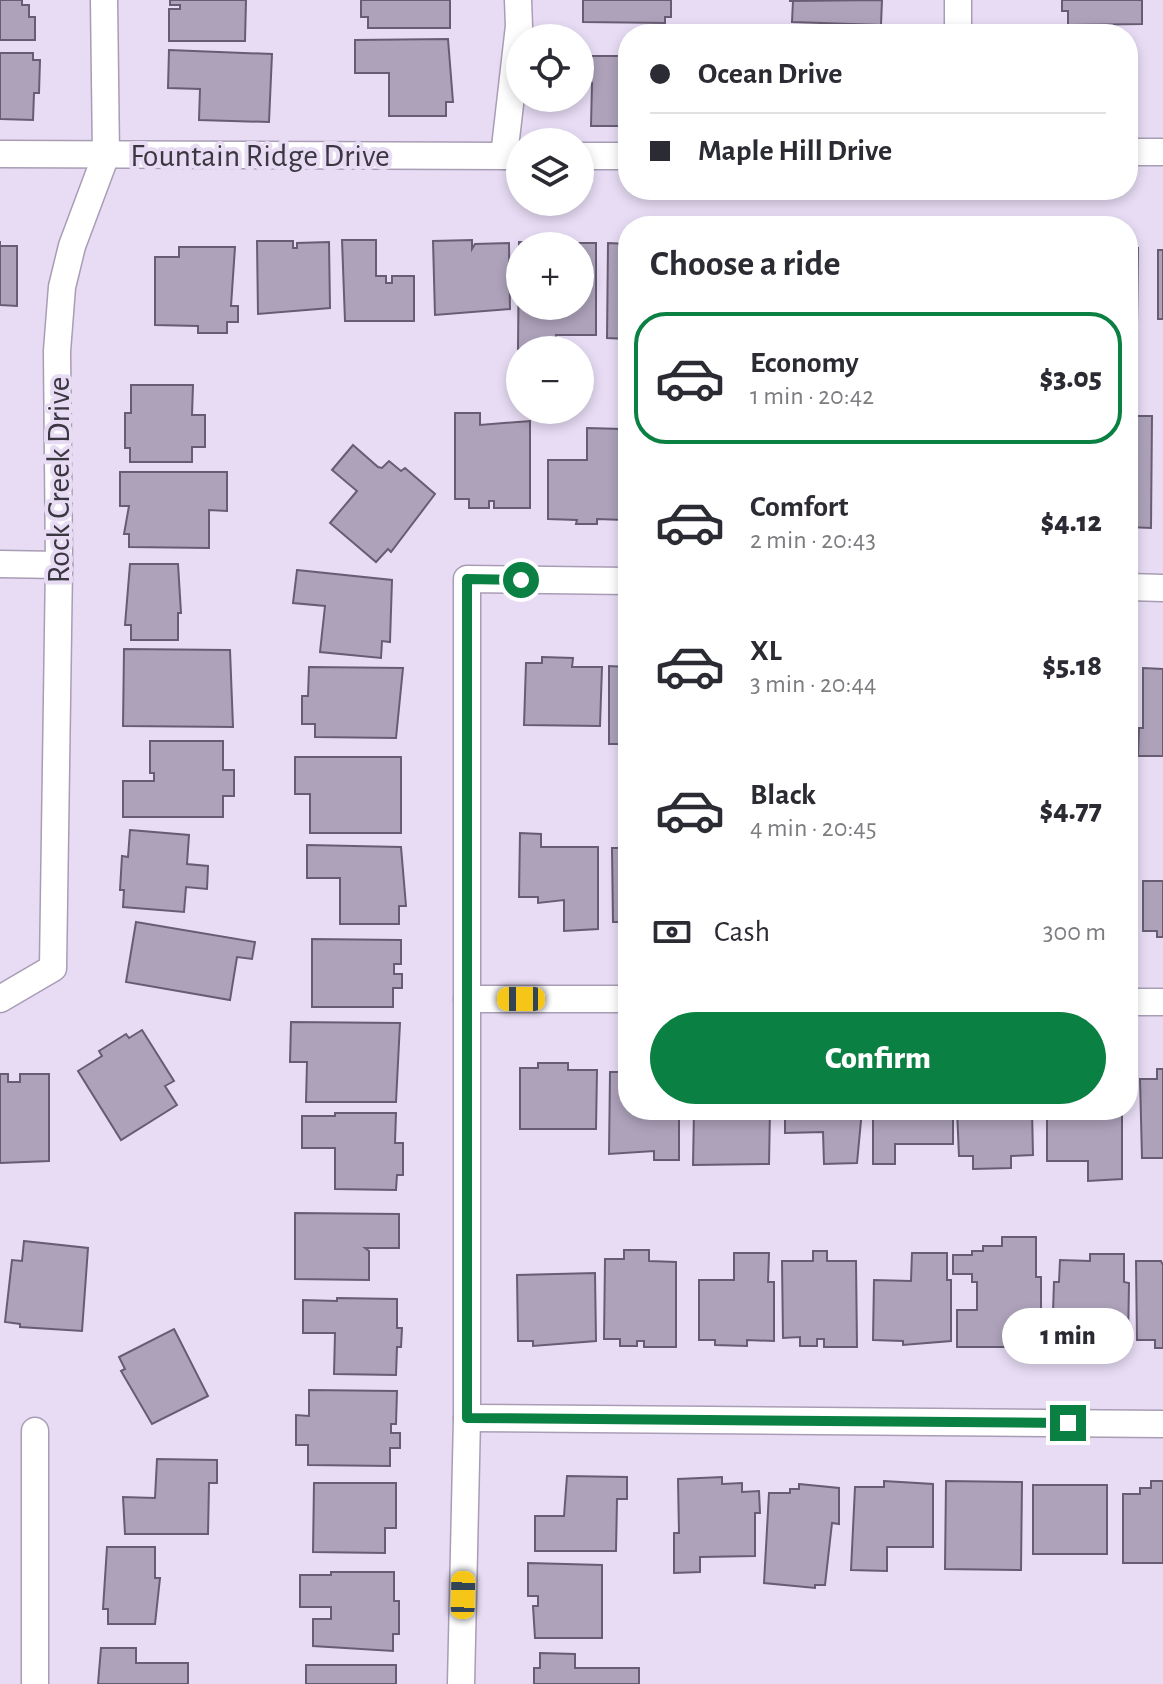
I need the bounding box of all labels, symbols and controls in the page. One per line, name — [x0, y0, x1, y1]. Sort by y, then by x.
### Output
map controls — [506, 24, 594, 424]
button: locate — [506, 24, 594, 112]
text: Ocean Drive — [698, 59, 842, 89]
button: layers — [506, 128, 594, 216]
text: Maple Hill Drive — [698, 136, 892, 166]
street label: Fountain Ridge Drive — [130, 140, 390, 172]
button: + — [506, 232, 594, 320]
text: Choose a ride — [650, 246, 840, 282]
button: − — [506, 336, 594, 424]
icon: car — [654, 342, 726, 414]
text: Economy — [750, 348, 859, 378]
text: $3.05 — [1040, 363, 1102, 393]
street label: Rock Creek Drive — [43, 377, 75, 583]
text: 1 min · 20:42 — [750, 383, 874, 409]
icon: car — [654, 486, 726, 558]
text: Comfort — [750, 492, 849, 522]
text: $4.12 — [1041, 507, 1102, 537]
text: 2 min · 20:43 — [750, 527, 876, 553]
route start — [503, 562, 539, 598]
icon: car — [654, 630, 726, 702]
text: XL — [750, 636, 782, 666]
text: $5.18 — [1042, 651, 1102, 681]
text: 3 min · 20:44 — [750, 671, 877, 697]
icon: car — [654, 774, 726, 846]
text: Black — [750, 780, 816, 810]
text: $4.77 — [1040, 795, 1102, 825]
text: 4 min · 20:45 — [750, 815, 877, 841]
icon: cash — [650, 910, 694, 954]
text: Cash — [714, 917, 770, 947]
text: 300 m — [1043, 919, 1106, 945]
car — [497, 987, 545, 1011]
button: Confirm — [650, 1012, 1106, 1104]
callout: 1 min — [1002, 1307, 1134, 1363]
text: 1 min — [1040, 1323, 1096, 1349]
route end — [1050, 1405, 1086, 1441]
car — [451, 1571, 475, 1619]

